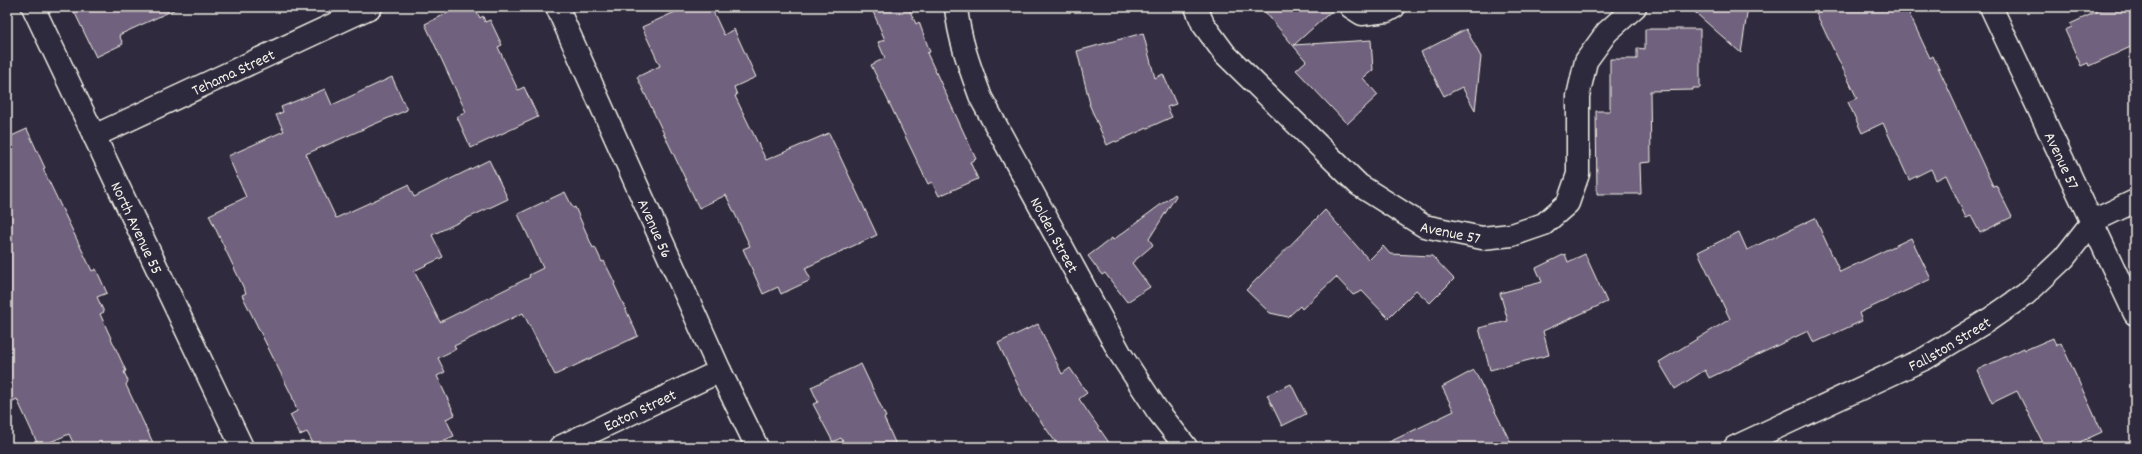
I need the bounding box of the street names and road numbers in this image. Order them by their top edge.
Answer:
street label: Tehama Street [188,44,279,103]
street label: Avenue 57 [2037,129,2084,194]
street label: North Avenue 55 [104,178,167,279]
street label: Nolden Street [1023,194,1083,278]
street label: Avenue 56 [630,196,677,262]
street label: Avenue 57 [1418,217,1482,251]
street label: Fallston Street [1905,312,1996,379]
street label: Eaton Street [600,384,681,439]

